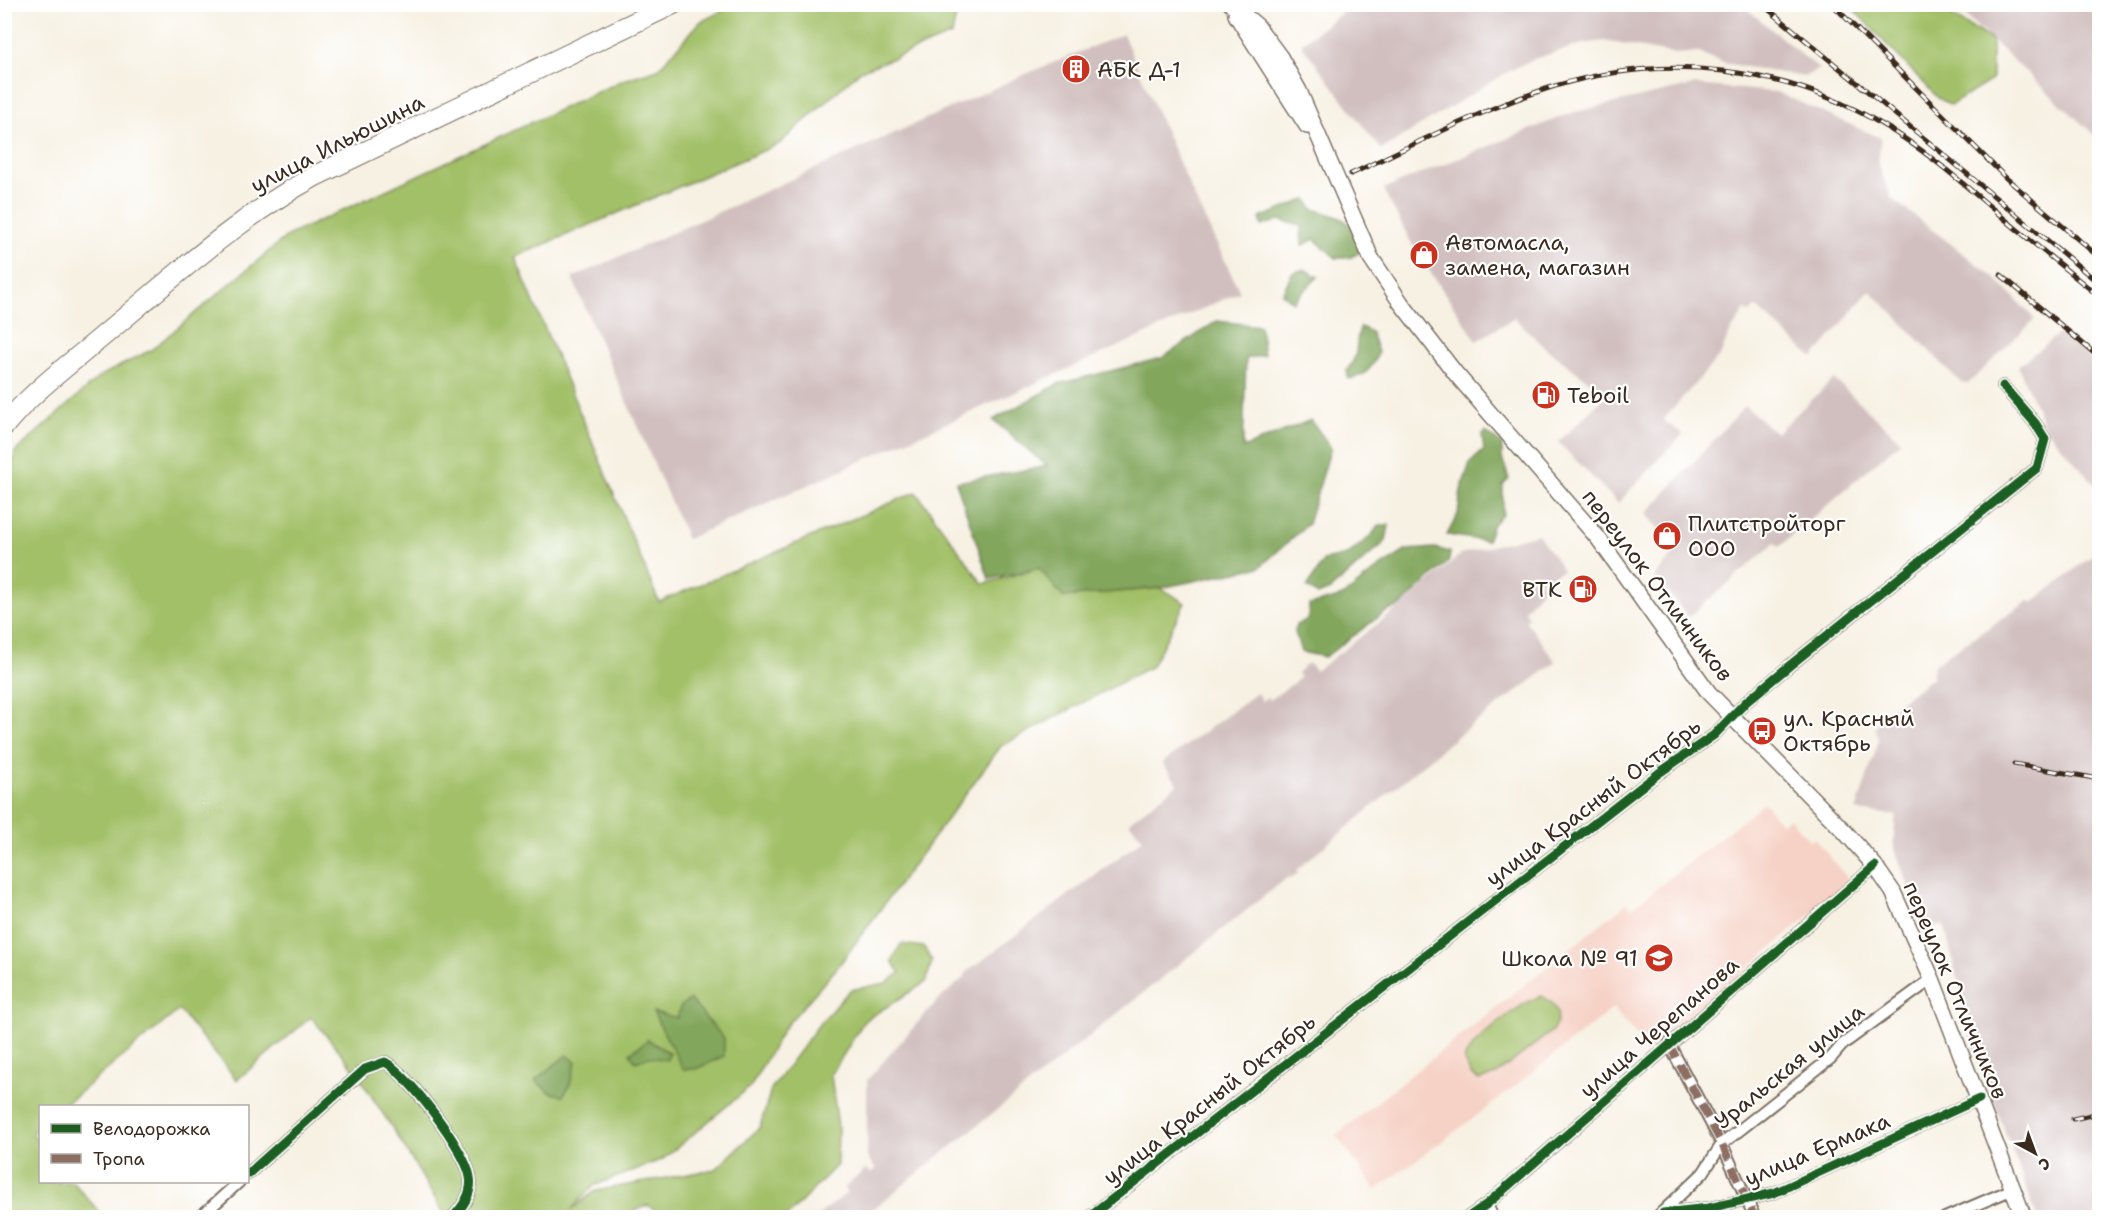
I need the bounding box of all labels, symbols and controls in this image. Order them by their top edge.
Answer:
building icon: АБК Д-1 [1060,53,1092,85]
place label: АБК Д-1 [1097,55,1181,84]
street label: улица Ильюшина [245,87,429,200]
place label: Автомасла, замена, магазин [1445,228,1630,282]
shop icon: Автомасла, замена, магазин [1408,239,1440,271]
fuel station icon: Teboil [1530,379,1562,411]
place label: Teboil [1567,381,1629,410]
street label: переулок Отличников [1576,483,1739,687]
place label: Плитстройторг ООО [1688,509,1846,563]
shop icon: Плитстройторг ООО [1651,520,1683,552]
fuel station icon: ВТК [1567,573,1599,605]
place label: ВТК [1522,575,1562,604]
place label: ул. Красный Октябрь [1783,704,1915,758]
street label: улица Красный Октябрь [1480,712,1707,893]
bus stop icon: ул. Красный Октябрь [1746,715,1778,747]
street label: переулок Отличников [1897,877,2015,1103]
school or university icon: Школа № 91 [1643,942,1675,974]
place label: Школа № 91 [1501,944,1638,973]
street label: улица Черепанова [1574,950,1745,1105]
street label: Уральская улица [1708,997,1870,1136]
street label: улица Красный Октябрь [1097,1007,1322,1192]
legend [39,1105,249,1183]
street label: улица Ермака [1740,1106,1895,1193]
text: Велодорожка [93,1117,211,1141]
north arrow [2005,1123,2065,1183]
text: Тропа [93,1147,145,1171]
text: С [2034,1153,2055,1175]

